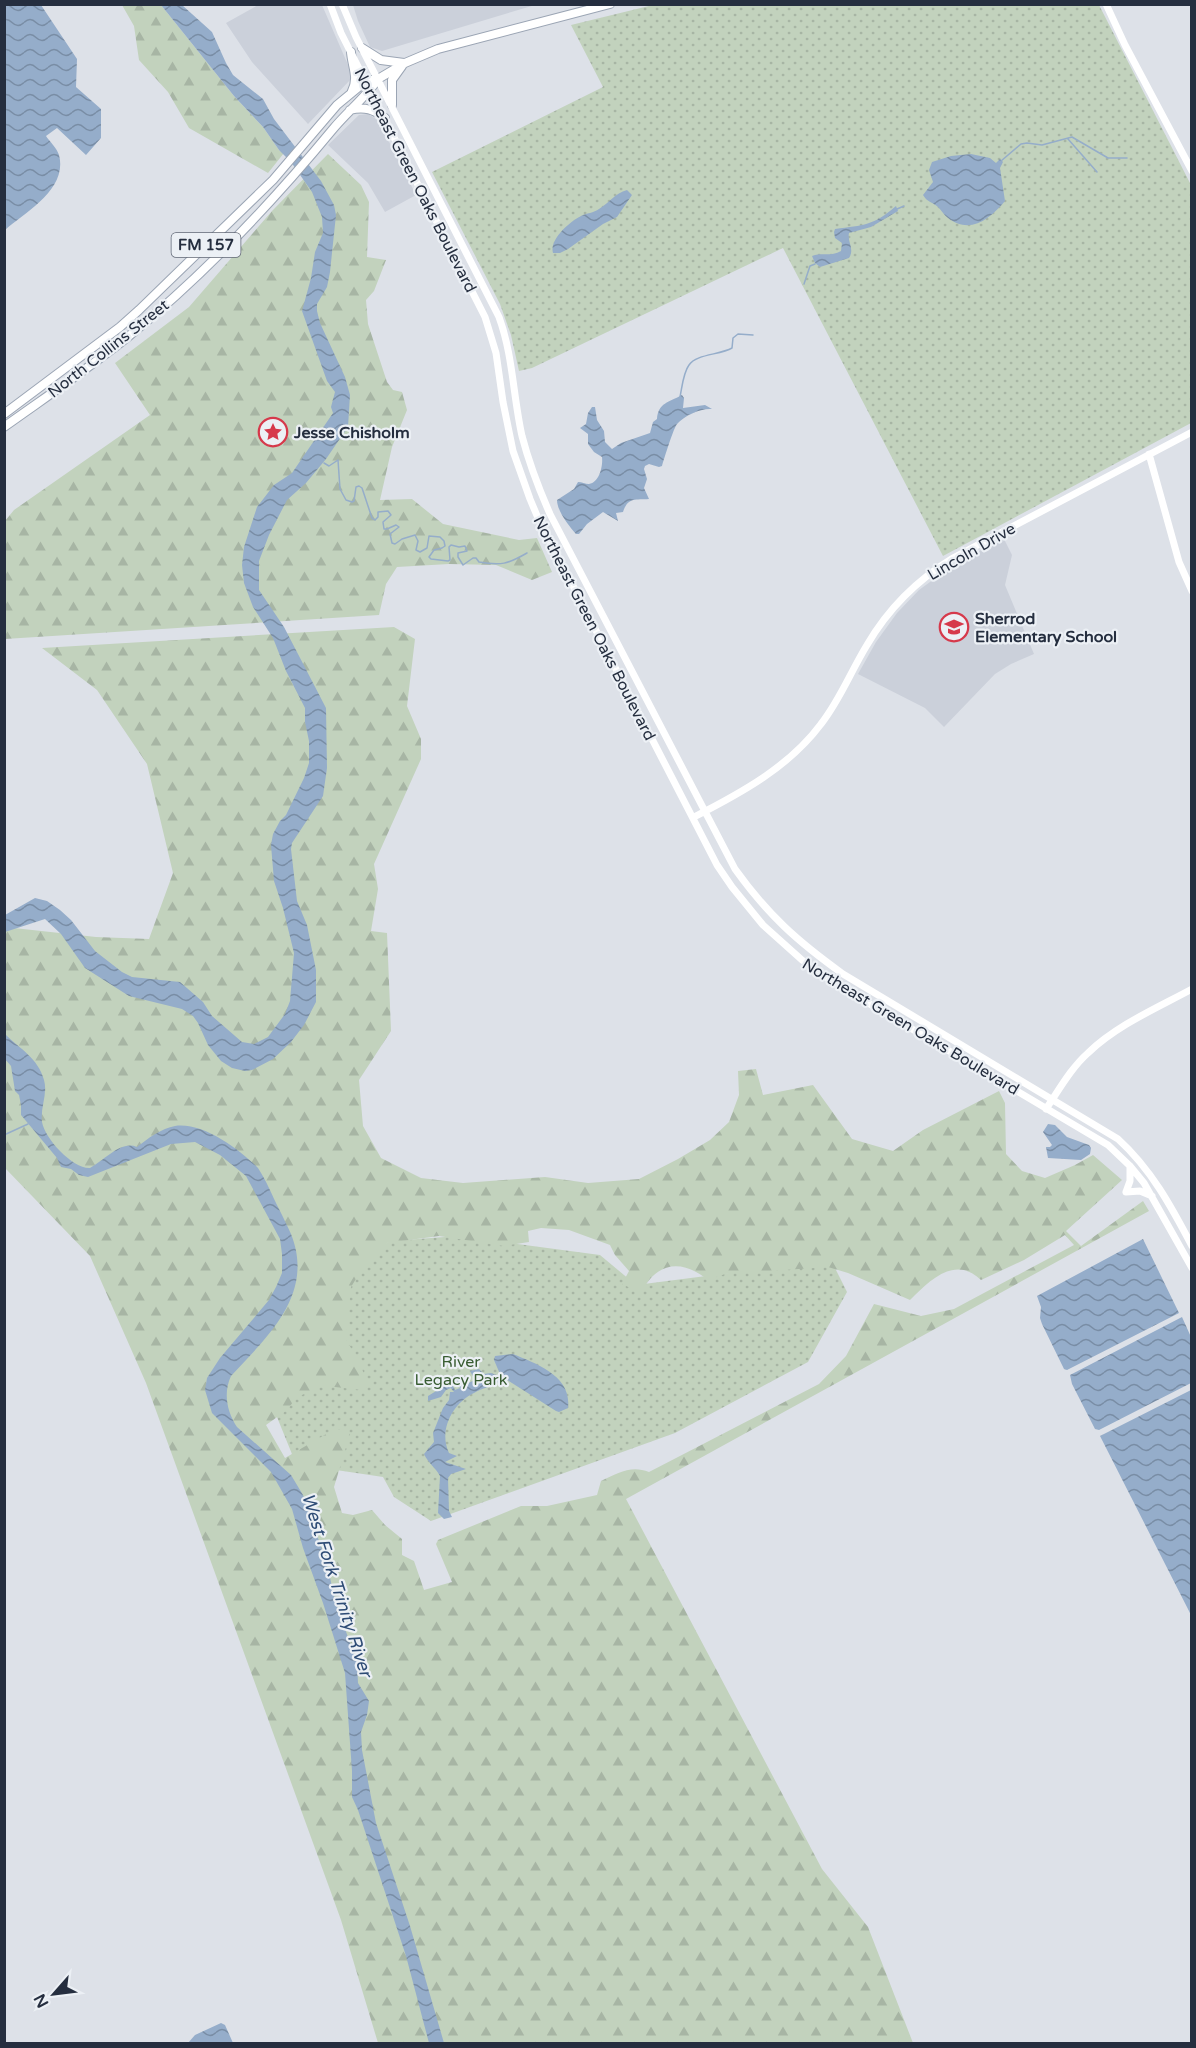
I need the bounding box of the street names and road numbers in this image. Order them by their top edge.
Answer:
street label: Northeast Green Oaks Boulevard [350,65,481,296]
road number: FM 157 [172,233,240,257]
street label: North Collins Street [44,295,173,402]
street label: Northeast Green Oaks Boulevard [529,513,660,744]
street label: Lincoln Drive [924,519,1019,585]
street label: Northeast Green Oaks Boulevard [798,954,1023,1100]

